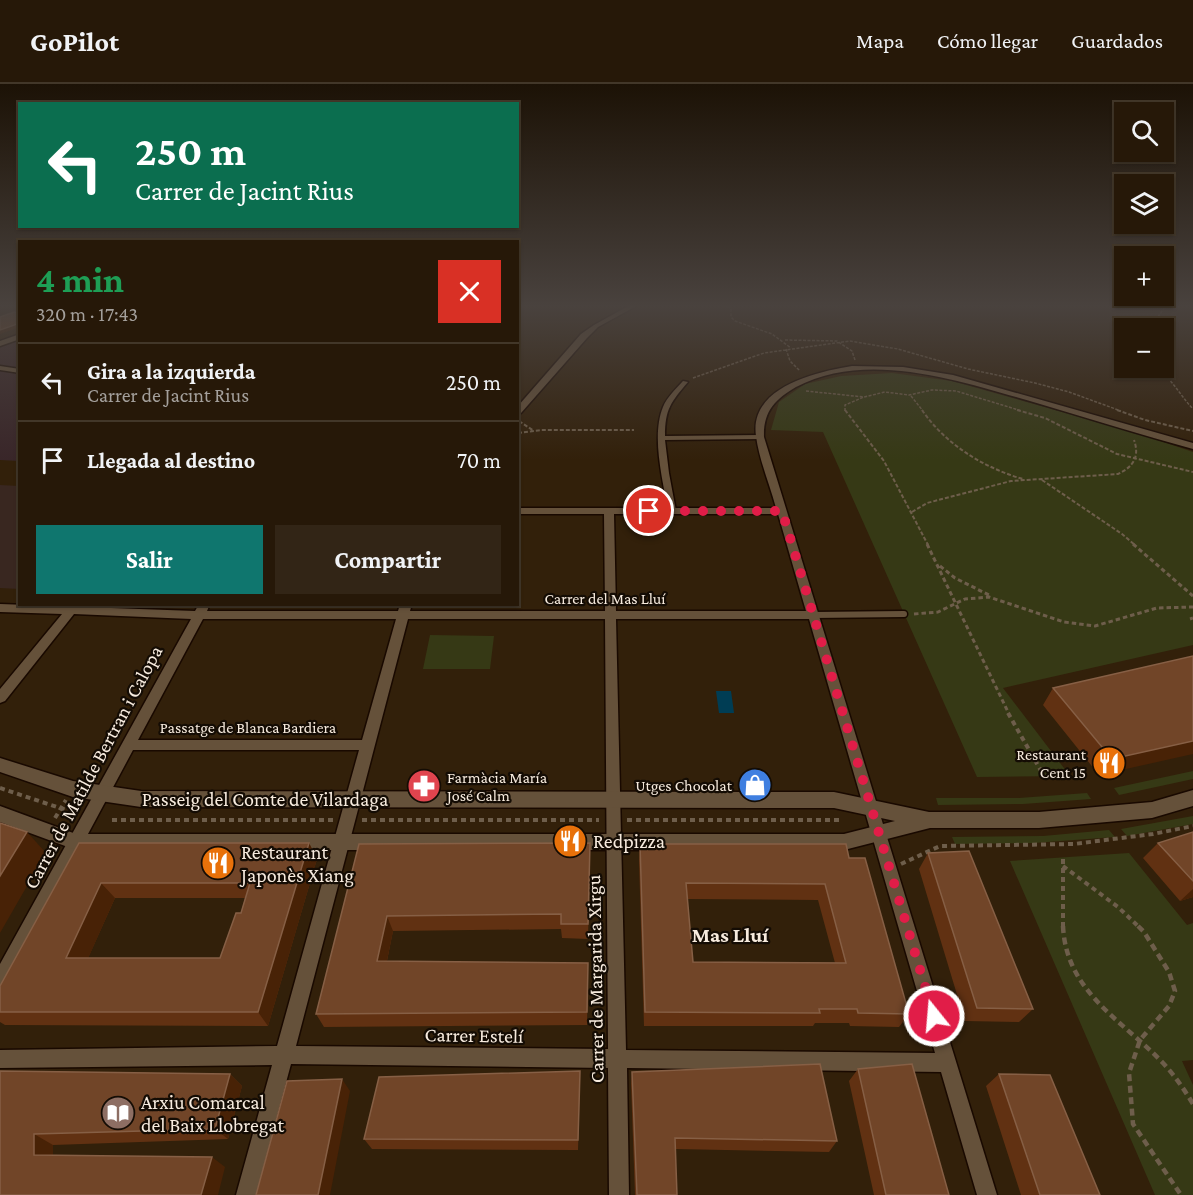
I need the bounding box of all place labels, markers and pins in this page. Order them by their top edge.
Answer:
pin [623,485,674,536]
restaurant icon: Restaurant Cent 15 [1091,745,1127,781]
place label: Restaurant Cent 15 [1016,746,1087,781]
shop icon: Utges Chocolat [737,767,773,803]
pharmacy icon: Farmàcia María José Calm [406,768,442,804]
place label: Farmàcia María José Calm [445,769,548,805]
place label: Utges Chocolat [635,777,733,795]
restaurant icon: Redpizza [552,823,588,859]
place label: Redpizza [593,830,665,853]
place label: Restaurant Japonès Xiang [239,841,354,887]
restaurant icon: Restaurant Japonès Xiang [200,845,236,881]
place label: Arxiu Comarcal del Baix Llobregat [141,1091,285,1137]
library icon: Arxiu Comarcal del Baix Llobregat [100,1095,136,1131]

